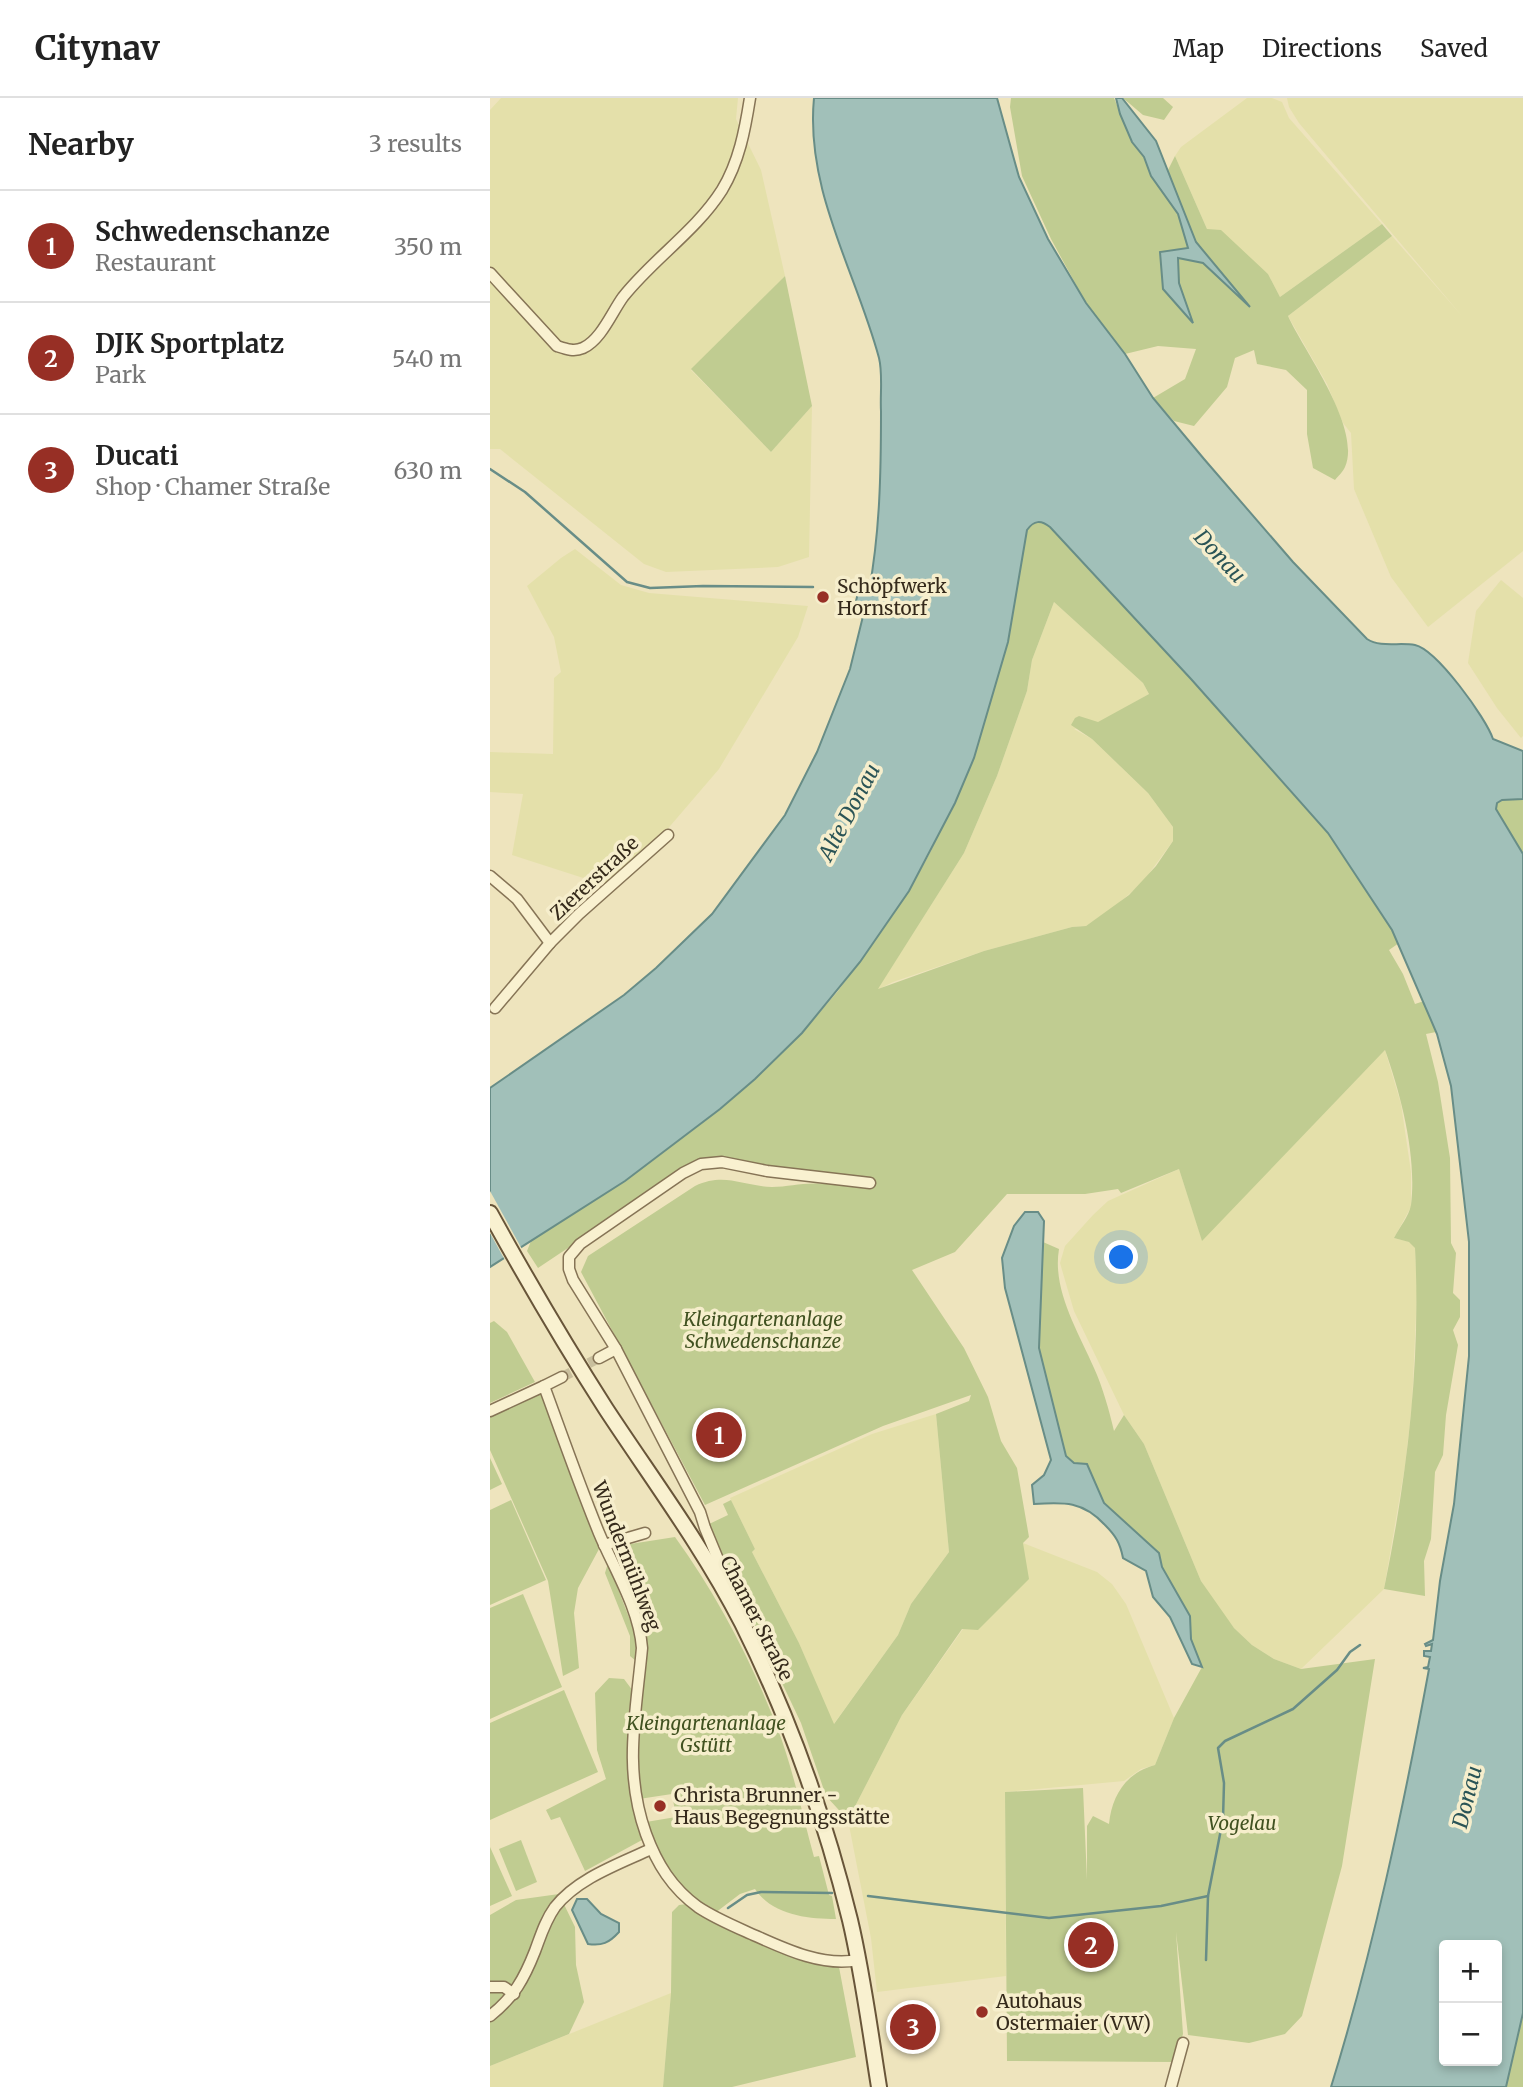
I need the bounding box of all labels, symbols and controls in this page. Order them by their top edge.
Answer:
text: Citynav [35,28,160,69]
text: Map [1173,33,1224,64]
text: Directions [1262,33,1382,64]
text: Saved [1420,33,1488,64]
text: Nearby [28,125,134,163]
text: 3 results [369,129,462,158]
text: Schwedenschanze [95,215,330,248]
text: 1 [46,232,56,261]
text: 350 m [394,232,462,261]
text: Restaurant [95,248,216,277]
text: DJK Sportplatz [95,327,284,360]
text: 2 [44,344,58,373]
text: 540 m [392,344,462,373]
text: Park [95,360,146,389]
text: Ducati [95,439,179,472]
text: 3 [44,456,58,485]
text: 630 m [394,456,462,485]
text: Shop · Chamer Straße [95,472,330,501]
water label: Donau [1188,523,1252,588]
place label: Schöpfwerk Hornstorf [837,574,947,620]
marker: Schöpfwerk Hornstorf [815,589,831,605]
water label: Alte Donau [811,759,886,867]
street label: Ziererstraße [545,831,643,925]
your location [1104,1240,1138,1274]
park label: Kleingartenanlage Schwedenschanze [682,1307,843,1353]
pin: 1 [696,1409,742,1461]
street label: Wundermühlweg [587,1477,667,1635]
street label: Chamer Straße [715,1552,799,1684]
park label: Kleingartenanlage Gstütt [625,1711,786,1757]
water label: Donau [1446,1763,1488,1832]
place label: Christa Brunner - Haus Begegnungsstätte [674,1783,890,1829]
marker: Christa Brunner - Haus Begegnungsstätte [652,1798,668,1814]
park label: Vogelau [1208,1811,1276,1835]
pin: 2 [1068,1919,1114,1971]
map controls [1439,1940,1502,2066]
button: + [1439,1940,1502,2003]
place label: Autohaus Ostermaier (VW) [995,1989,1151,2035]
pin: 3 [890,2001,936,2053]
button: − [1439,2003,1502,2066]
marker: Autohaus Ostermaier (VW) [974,2004,990,2020]

